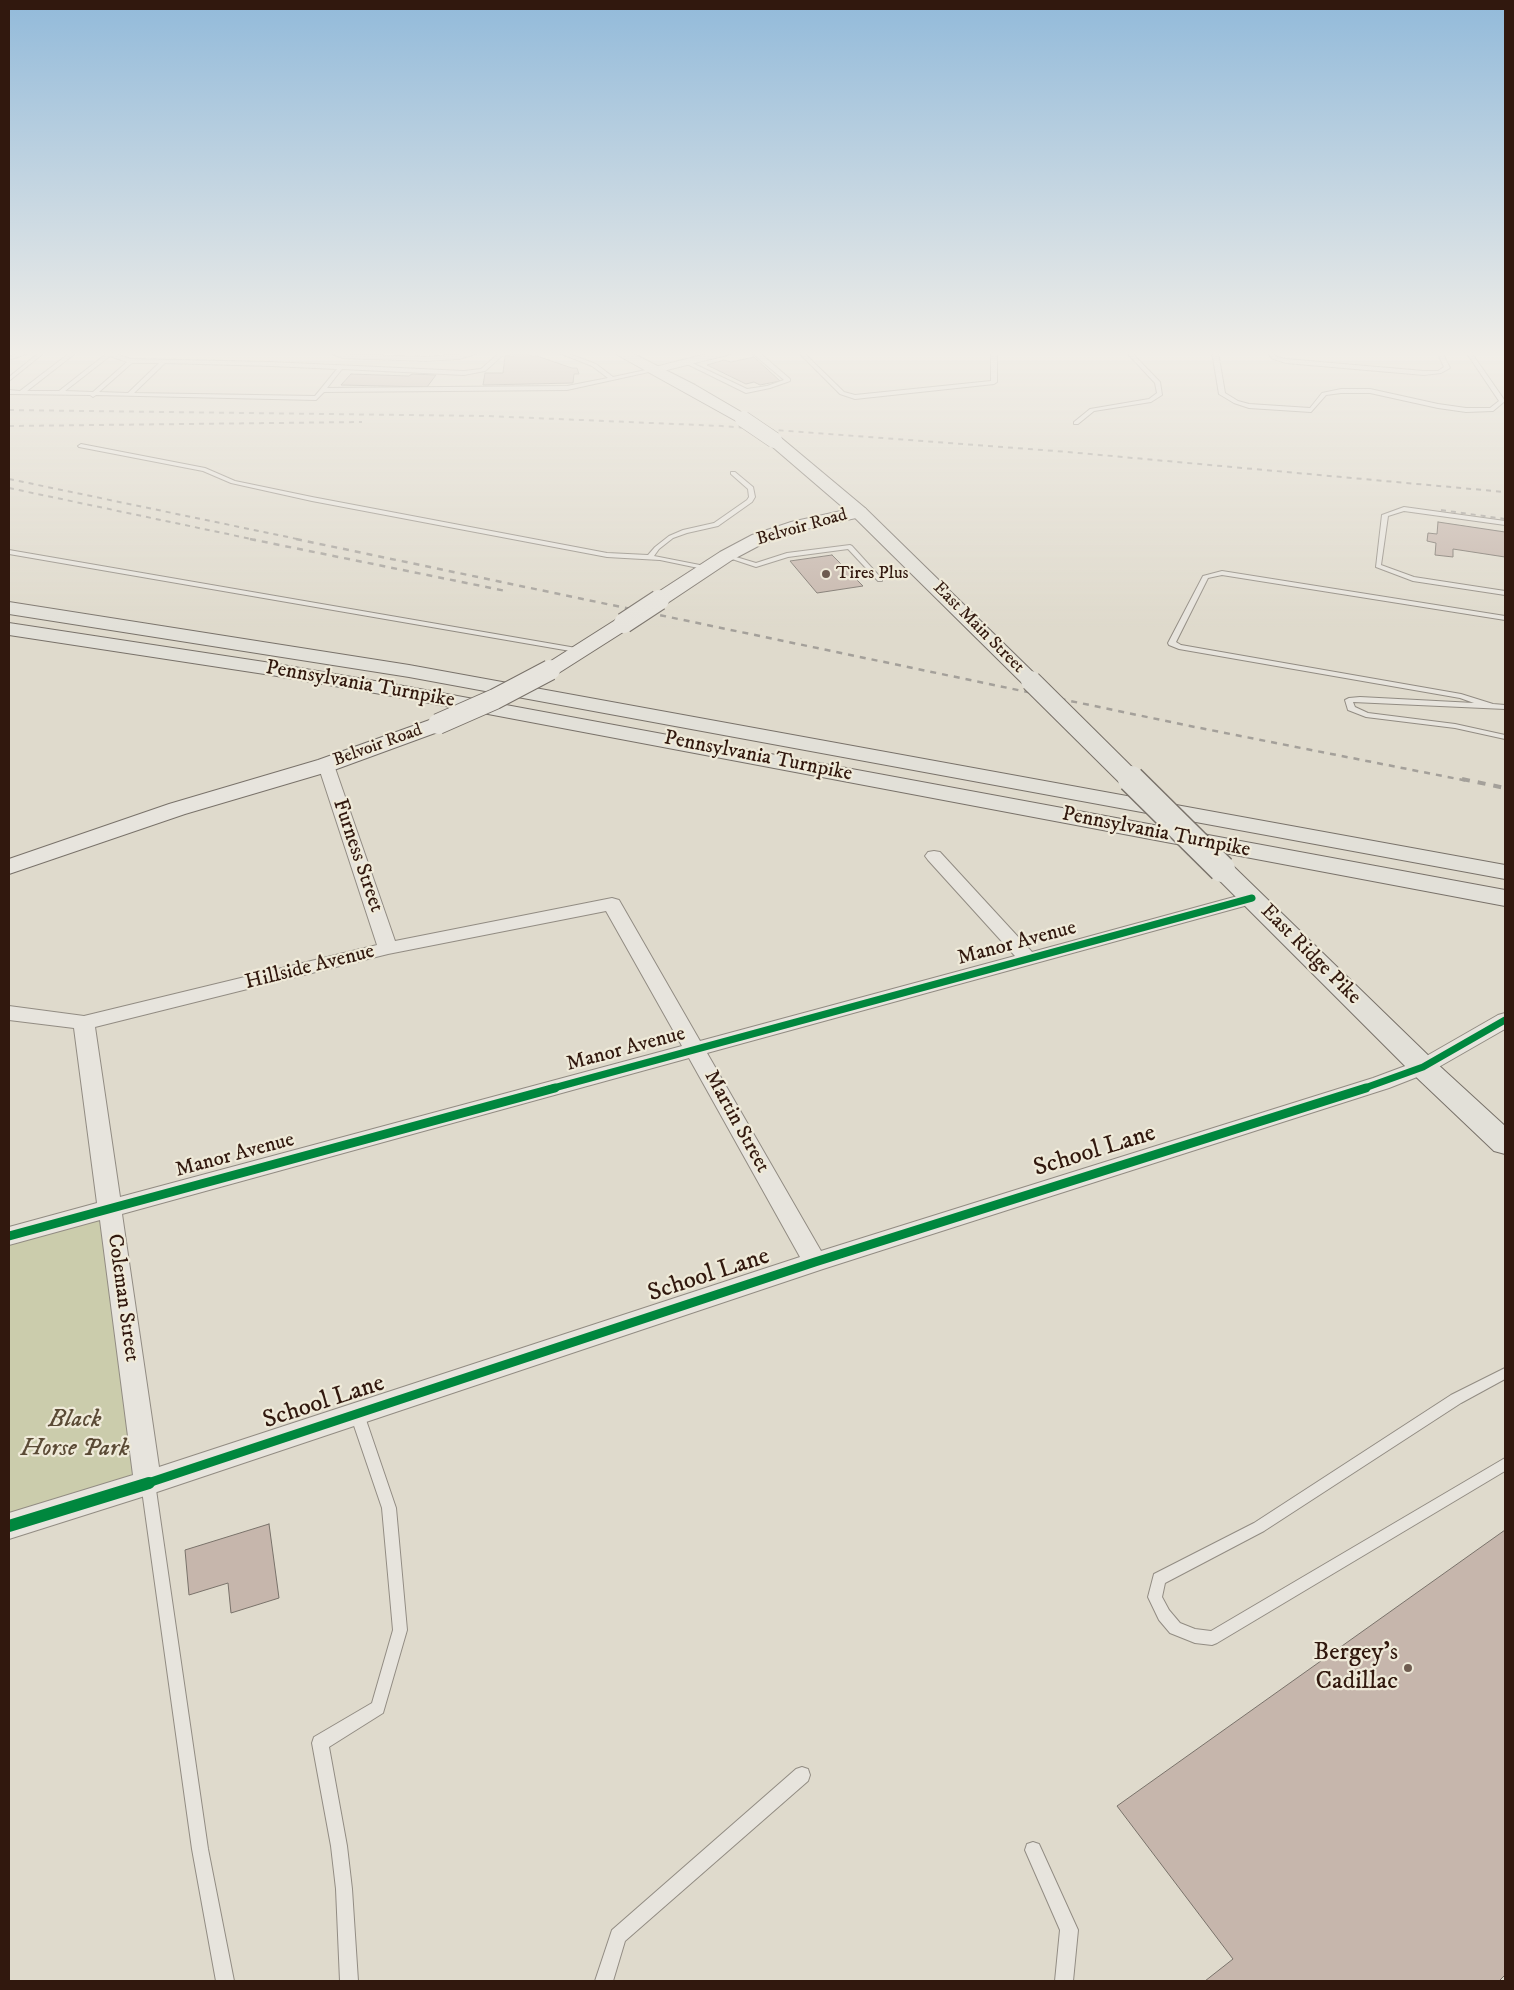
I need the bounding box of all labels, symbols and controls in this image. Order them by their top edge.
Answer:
street label: Belvoir Road [754,505,850,551]
place label: Tires Plus [836,563,909,585]
marker: Tires Plus [820,568,832,580]
street label: East Main Street [928,578,1028,678]
street label: Pennsylvania Turnpike [264,656,456,714]
street label: Belvoir Road [331,720,425,772]
street label: Pennsylvania Turnpike [662,726,854,788]
street label: Furness Street [326,796,388,916]
street label: Pennsylvania Turnpike [1060,802,1252,864]
street label: East Ridge Pike [1254,899,1366,1011]
street label: Manor Avenue [955,916,1079,972]
street label: Hillside Avenue [243,940,377,996]
street label: Manor Avenue [564,1022,688,1078]
street label: Martin Street [698,1066,774,1178]
street label: School Lane [1030,1119,1160,1185]
street label: Manor Avenue [173,1128,297,1184]
street label: Coleman Street [101,1232,143,1364]
street label: School Lane [644,1242,774,1310]
street label: School Lane [259,1369,389,1437]
park label: Black Horse Park [21,1406,129,1465]
place label: Bergey's Cadillac [1313,1639,1398,1698]
marker: Bergey's Cadillac [1402,1662,1414,1674]

